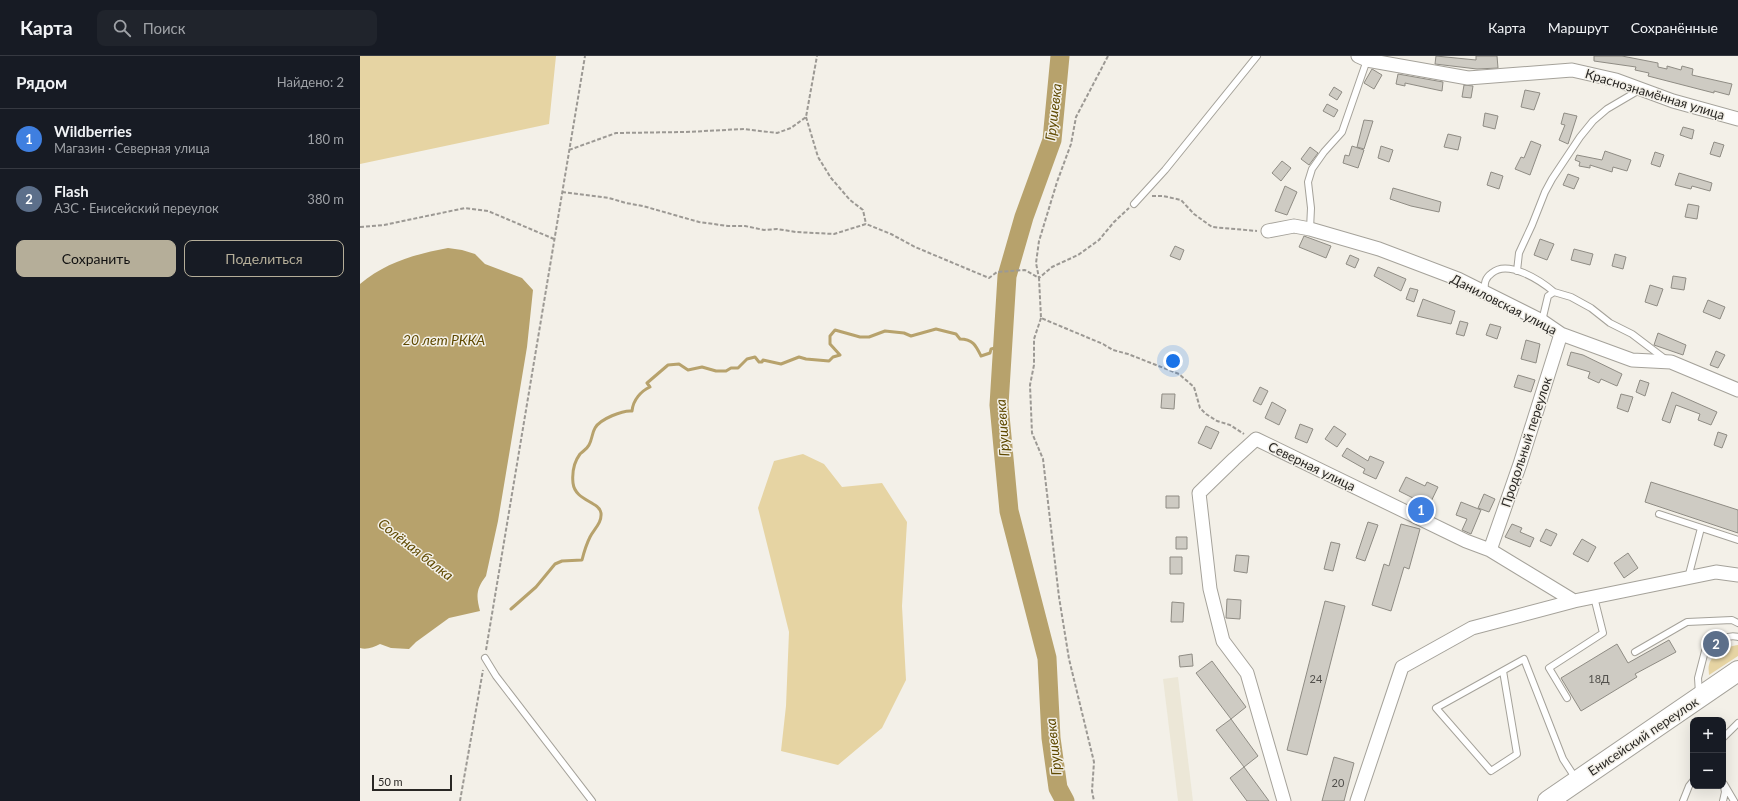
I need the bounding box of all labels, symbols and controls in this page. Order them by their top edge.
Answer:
search box [97,10,377,46]
text: Карта [20,16,73,39]
icon: search [111,17,133,39]
text: Поиск [143,19,186,37]
text: Карта [1488,19,1526,36]
text: Маршрут [1548,19,1609,36]
text: Сохранённые [1631,19,1718,36]
street label: Краснознамённая улица [1583,65,1727,123]
text: Рядом [16,72,67,93]
text: Найдено: 2 [277,74,344,90]
water label: Грушевка [1041,82,1065,142]
text: Wildberries [54,122,132,140]
text: 1 [25,131,33,147]
text: 180 m [307,131,344,147]
text: Магазин · Северная улица [54,140,210,156]
text: Flash [54,182,89,200]
text: 2 [25,191,33,207]
text: 380 m [307,191,344,207]
text: АЗС · Енисейский переулок [54,200,219,216]
button: Сохранить [16,240,176,277]
button: Поделиться [184,240,344,277]
street label: Даниловская улица [1448,270,1560,338]
water label: 20 лет РККА [403,331,485,348]
your location [1163,351,1183,371]
street label: Продольный переулок [1497,374,1555,509]
water label: Грушевка [992,399,1012,457]
street label: Северная улица [1266,438,1358,494]
pin: 1 [1408,495,1434,525]
water label: Солёная балка [375,514,457,584]
pin: 2 [1703,629,1729,659]
house number: 24 [1310,672,1323,685]
house number: 18Д [1588,672,1610,685]
street label: Енисейский переулок [1585,693,1701,779]
water label: Грушевка [1042,717,1064,777]
map controls [1690,717,1726,789]
button: + [1690,717,1726,753]
button: − [1690,753,1726,789]
scale bar [372,773,452,792]
text: 50 m [378,775,403,788]
house number: 20 [1332,776,1345,789]

